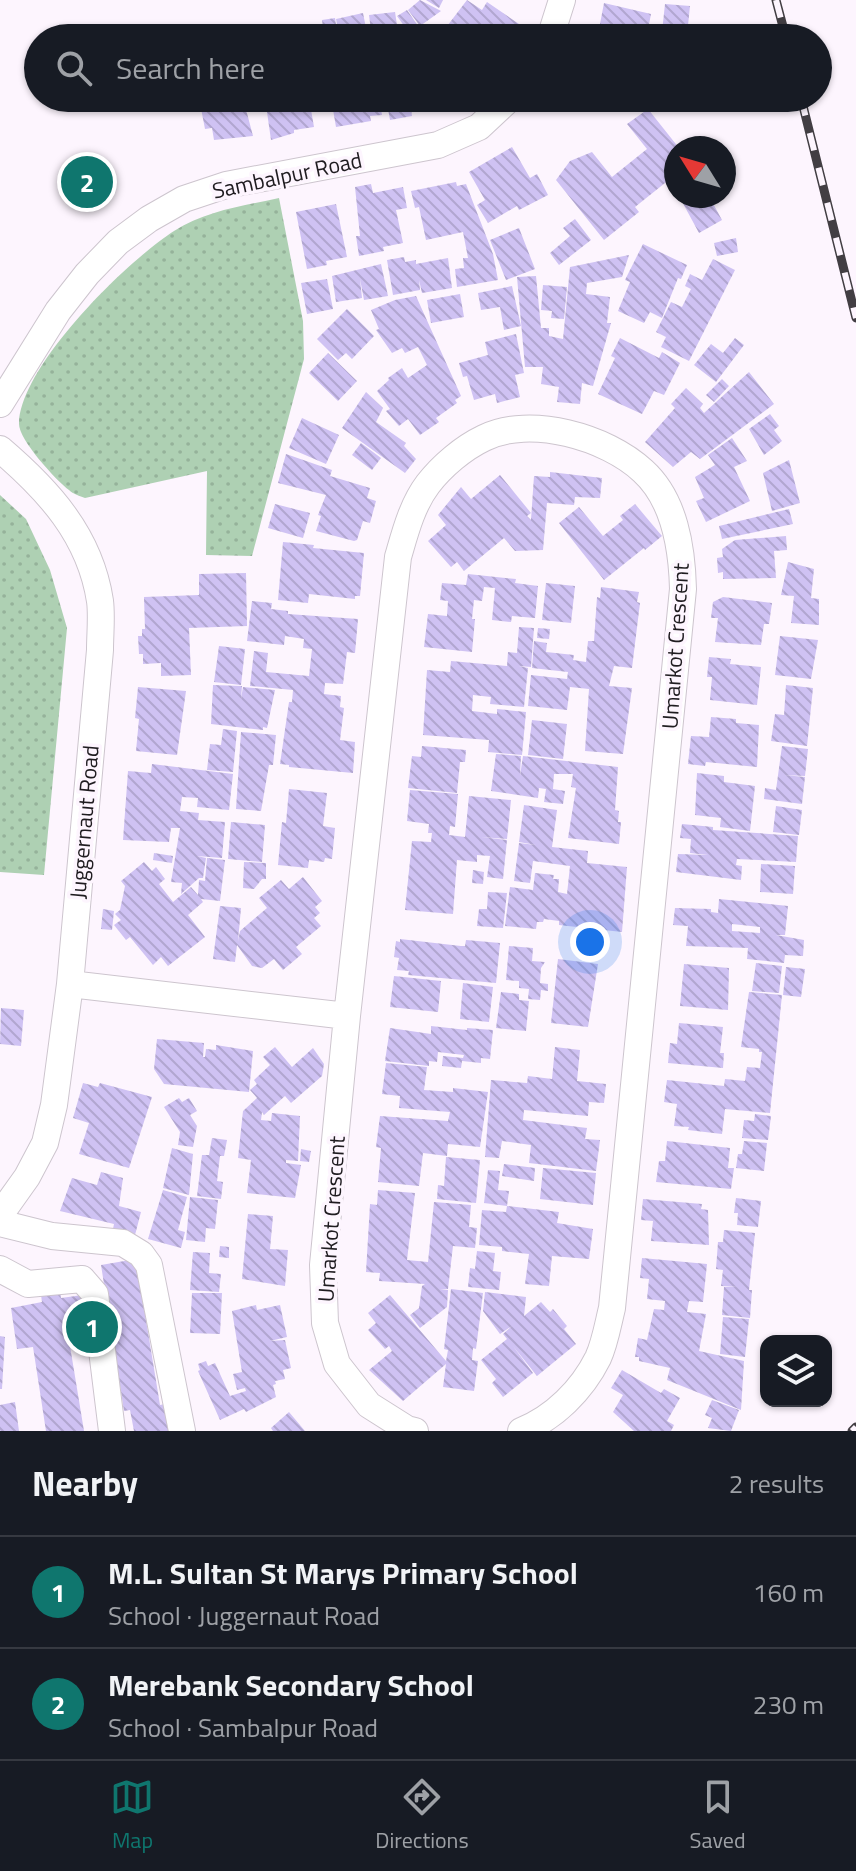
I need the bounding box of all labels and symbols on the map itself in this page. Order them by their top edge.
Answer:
north arrow [664,136,736,208]
street label: Sambalpur Road [209,143,365,207]
pin: 2 [61,152,113,212]
street label: Umarkot Crescent [652,562,698,730]
street label: Juggernaut Road [60,744,108,900]
your location [570,922,610,962]
street label: Umarkot Crescent [308,1135,354,1303]
pin: 1 [66,1297,118,1357]

